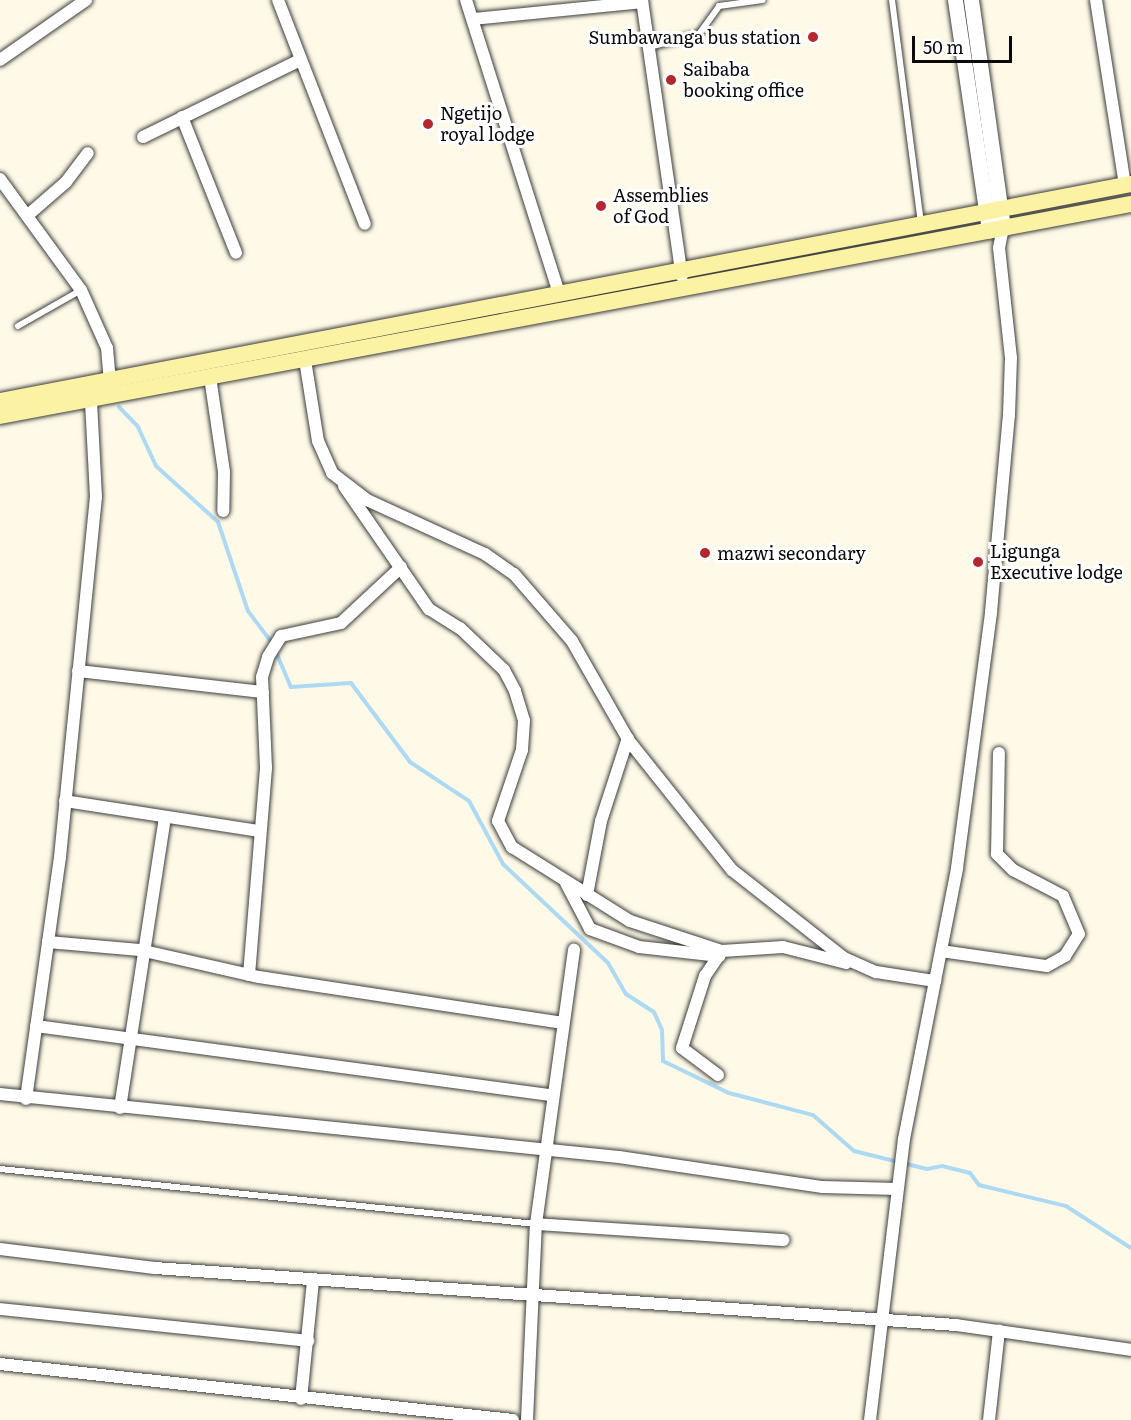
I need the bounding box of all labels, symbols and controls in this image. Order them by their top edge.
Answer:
scale bar [915,24,1016,62]
place label: Sumbawanga bus station [588,26,801,48]
marker: Sumbawanga bus station [806,30,820,44]
text: 50 m [923,33,964,60]
place label: Saibaba booking office [683,59,804,101]
marker: Saibaba booking office [664,73,678,87]
place label: Ngetijo royal lodge [440,103,534,146]
marker: Ngetijo royal lodge [421,117,435,131]
place label: Assemblies of God [613,185,708,228]
marker: Assemblies of God [594,199,608,213]
place label: Ligunga Executive lodge [990,541,1123,584]
place label: mazwi secondary [717,542,866,564]
marker: mazwi secondary [698,546,712,560]
marker: Ligunga Executive lodge [971,555,985,569]

